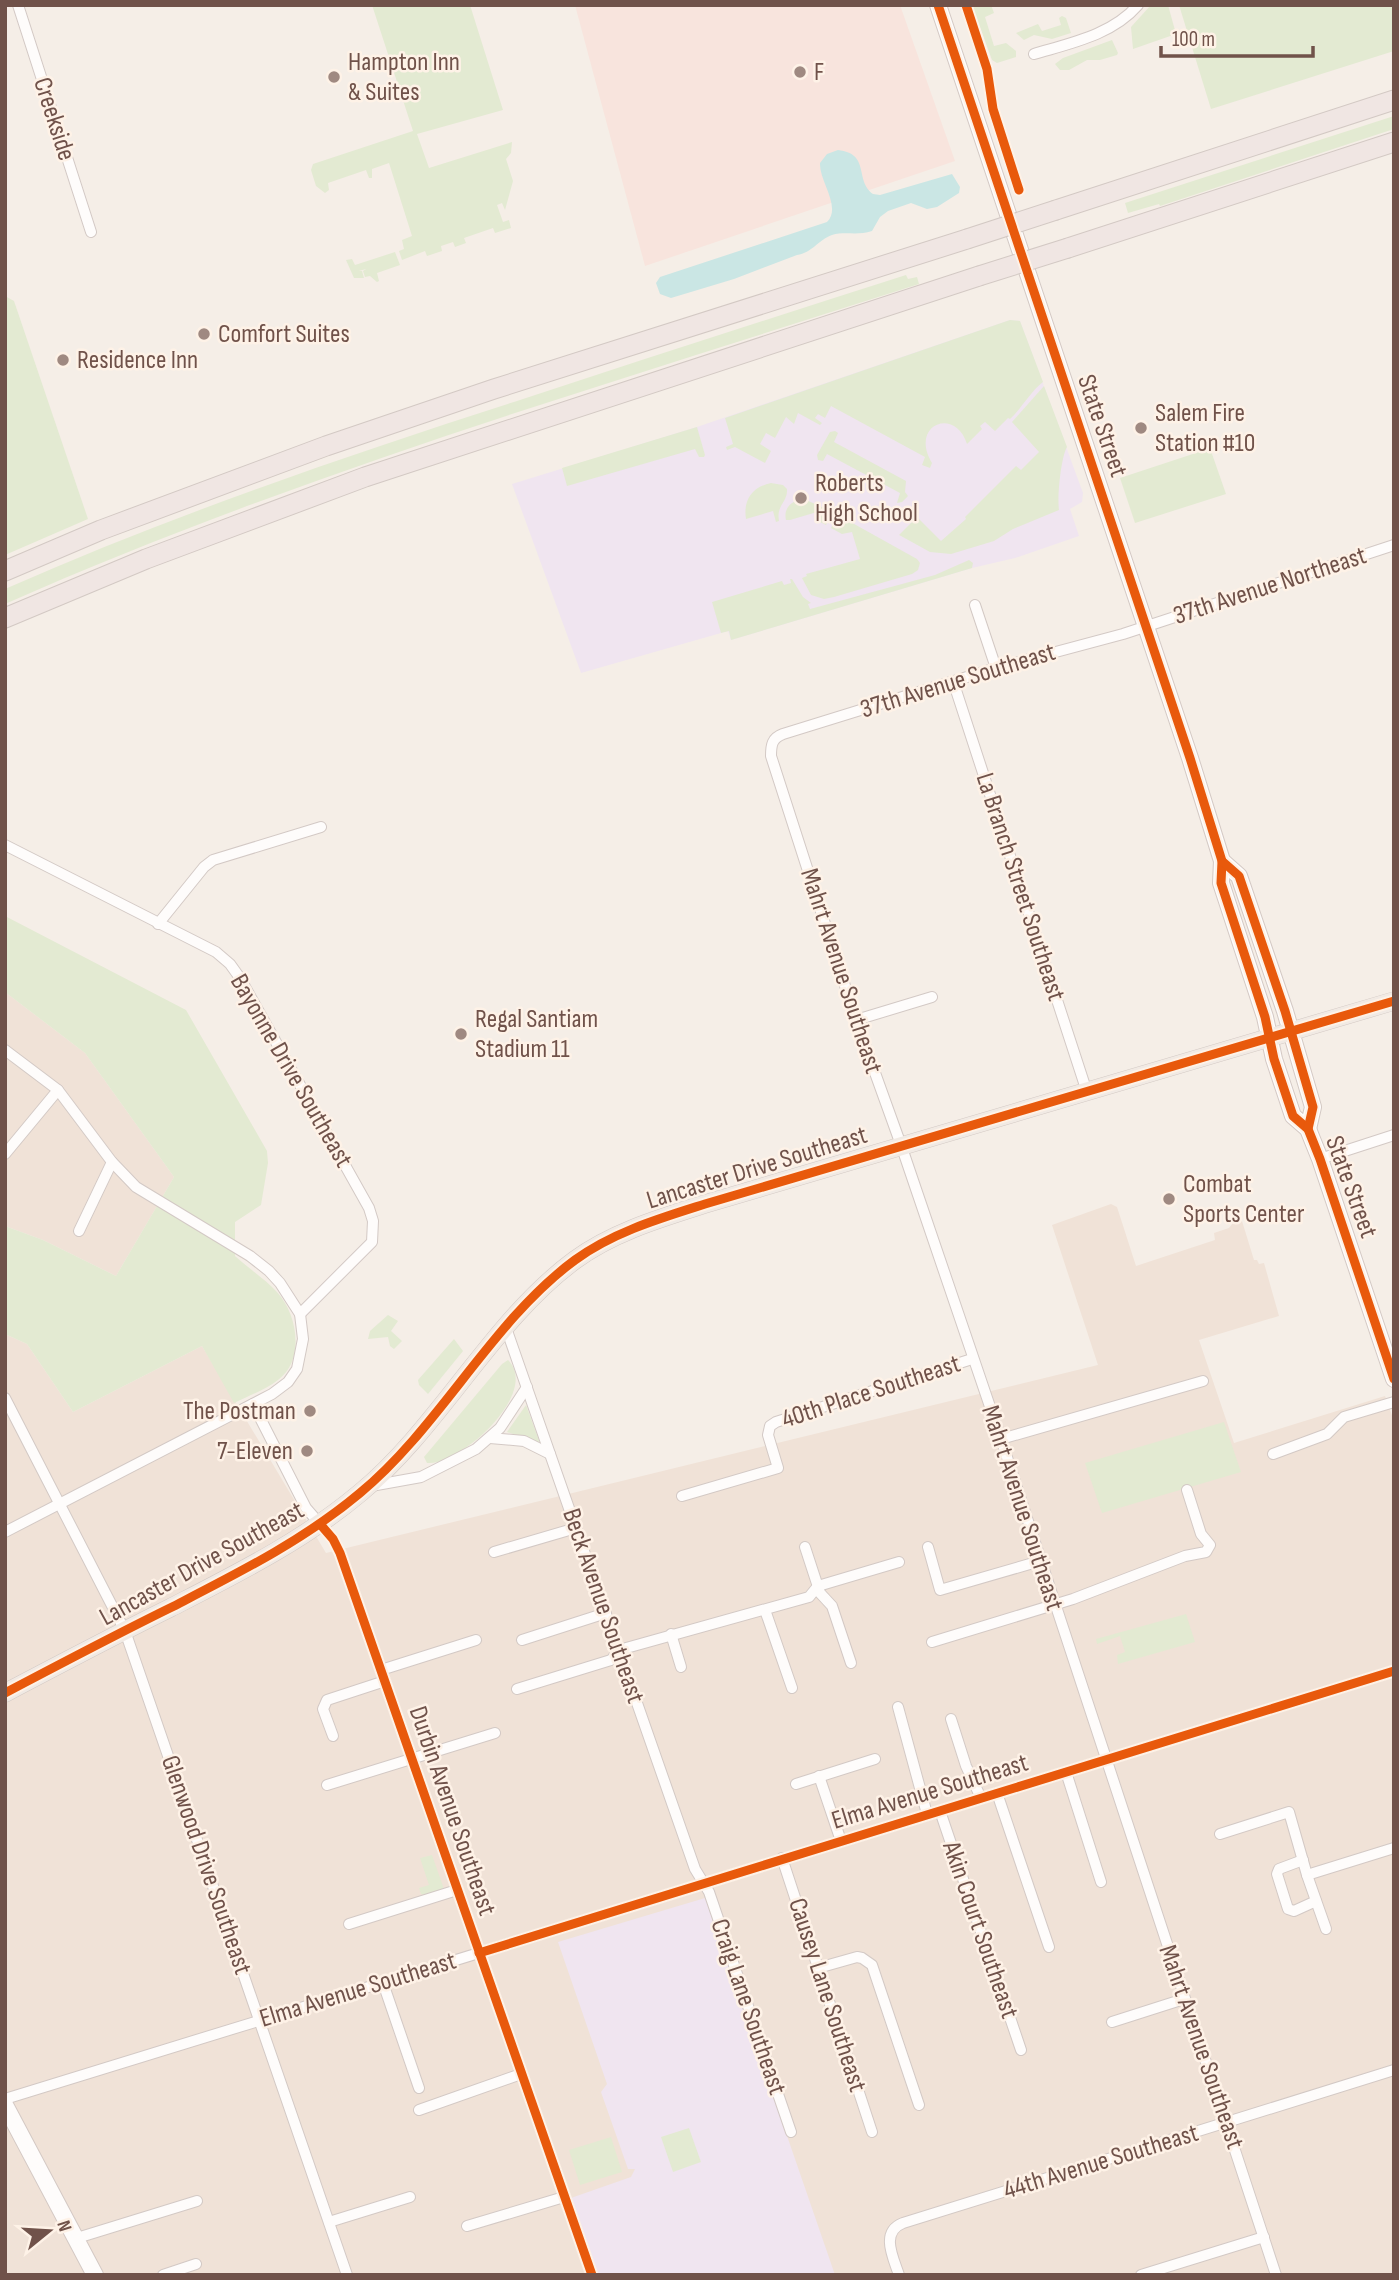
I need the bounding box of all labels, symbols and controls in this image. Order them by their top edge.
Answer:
scale bar [1161,14,1313,58]
text: 100 m [1172,27,1215,52]
place label: Hampton Inn & Suites [348,47,460,108]
place label: F [814,57,824,88]
marker: F [792,64,808,80]
marker: Hampton Inn & Suites [326,69,342,85]
street label: Creekside [26,74,82,164]
place label: Comfort Suites [218,319,350,350]
marker: Comfort Suites [196,326,212,342]
place label: Residence Inn [77,345,198,376]
marker: Residence Inn [55,352,71,368]
street label: State Street [1070,371,1134,481]
place label: Salem Fire Station #10 [1155,398,1255,459]
marker: Salem Fire Station #10 [1133,420,1149,436]
place label: Roberts High School [815,468,918,529]
marker: Roberts High School [793,490,809,506]
street label: 37th Avenue Northeast [1170,540,1370,632]
street label: 37th Avenue Southeast [857,637,1059,725]
street label: La Branch Street Southeast [969,769,1071,1005]
street label: Mahrt Avenue Southeast [793,865,889,1077]
street label: Bayonne Drive Southeast [223,969,359,1173]
place label: Regal Santiam Stadium 11 [475,1004,598,1065]
marker: Regal Santiam Stadium 11 [453,1026,469,1042]
street label: Lancaster Drive Southeast [643,1120,871,1216]
street label: State Street [1318,1132,1384,1242]
place label: Combat Sports Center [1183,1169,1305,1230]
marker: Combat Sports Center [1161,1191,1177,1207]
street label: 40th Place Southeast [778,1349,964,1435]
place label: The Postman [183,1396,296,1427]
street label: Mahrt Avenue Southeast [974,1402,1070,1614]
marker: The Postman [302,1403,318,1419]
place label: 7-Eleven [217,1436,293,1467]
marker: 7-Eleven [299,1443,315,1459]
street label: Lancaster Drive Southeast [94,1495,310,1633]
street label: Beck Avenue Southeast [555,1505,651,1707]
street label: Durbin Avenue Southeast [402,1702,502,1920]
street label: Elma Avenue Southeast [828,1747,1032,1837]
street label: Glenwood Drive Southeast [154,1751,258,1979]
street label: Akin Court Southeast [935,1837,1025,2023]
street label: Causey Lane Southeast [781,1894,873,2096]
street label: Craig Lane Southeast [703,1915,793,2099]
street label: Mahrt Avenue Southeast [1152,1941,1250,2153]
street label: Elma Avenue Southeast [256,1945,460,2035]
street label: 44th Avenue Southeast [1000,2118,1202,2206]
north arrow [14,2196,84,2266]
text: N [51,2218,76,2235]

